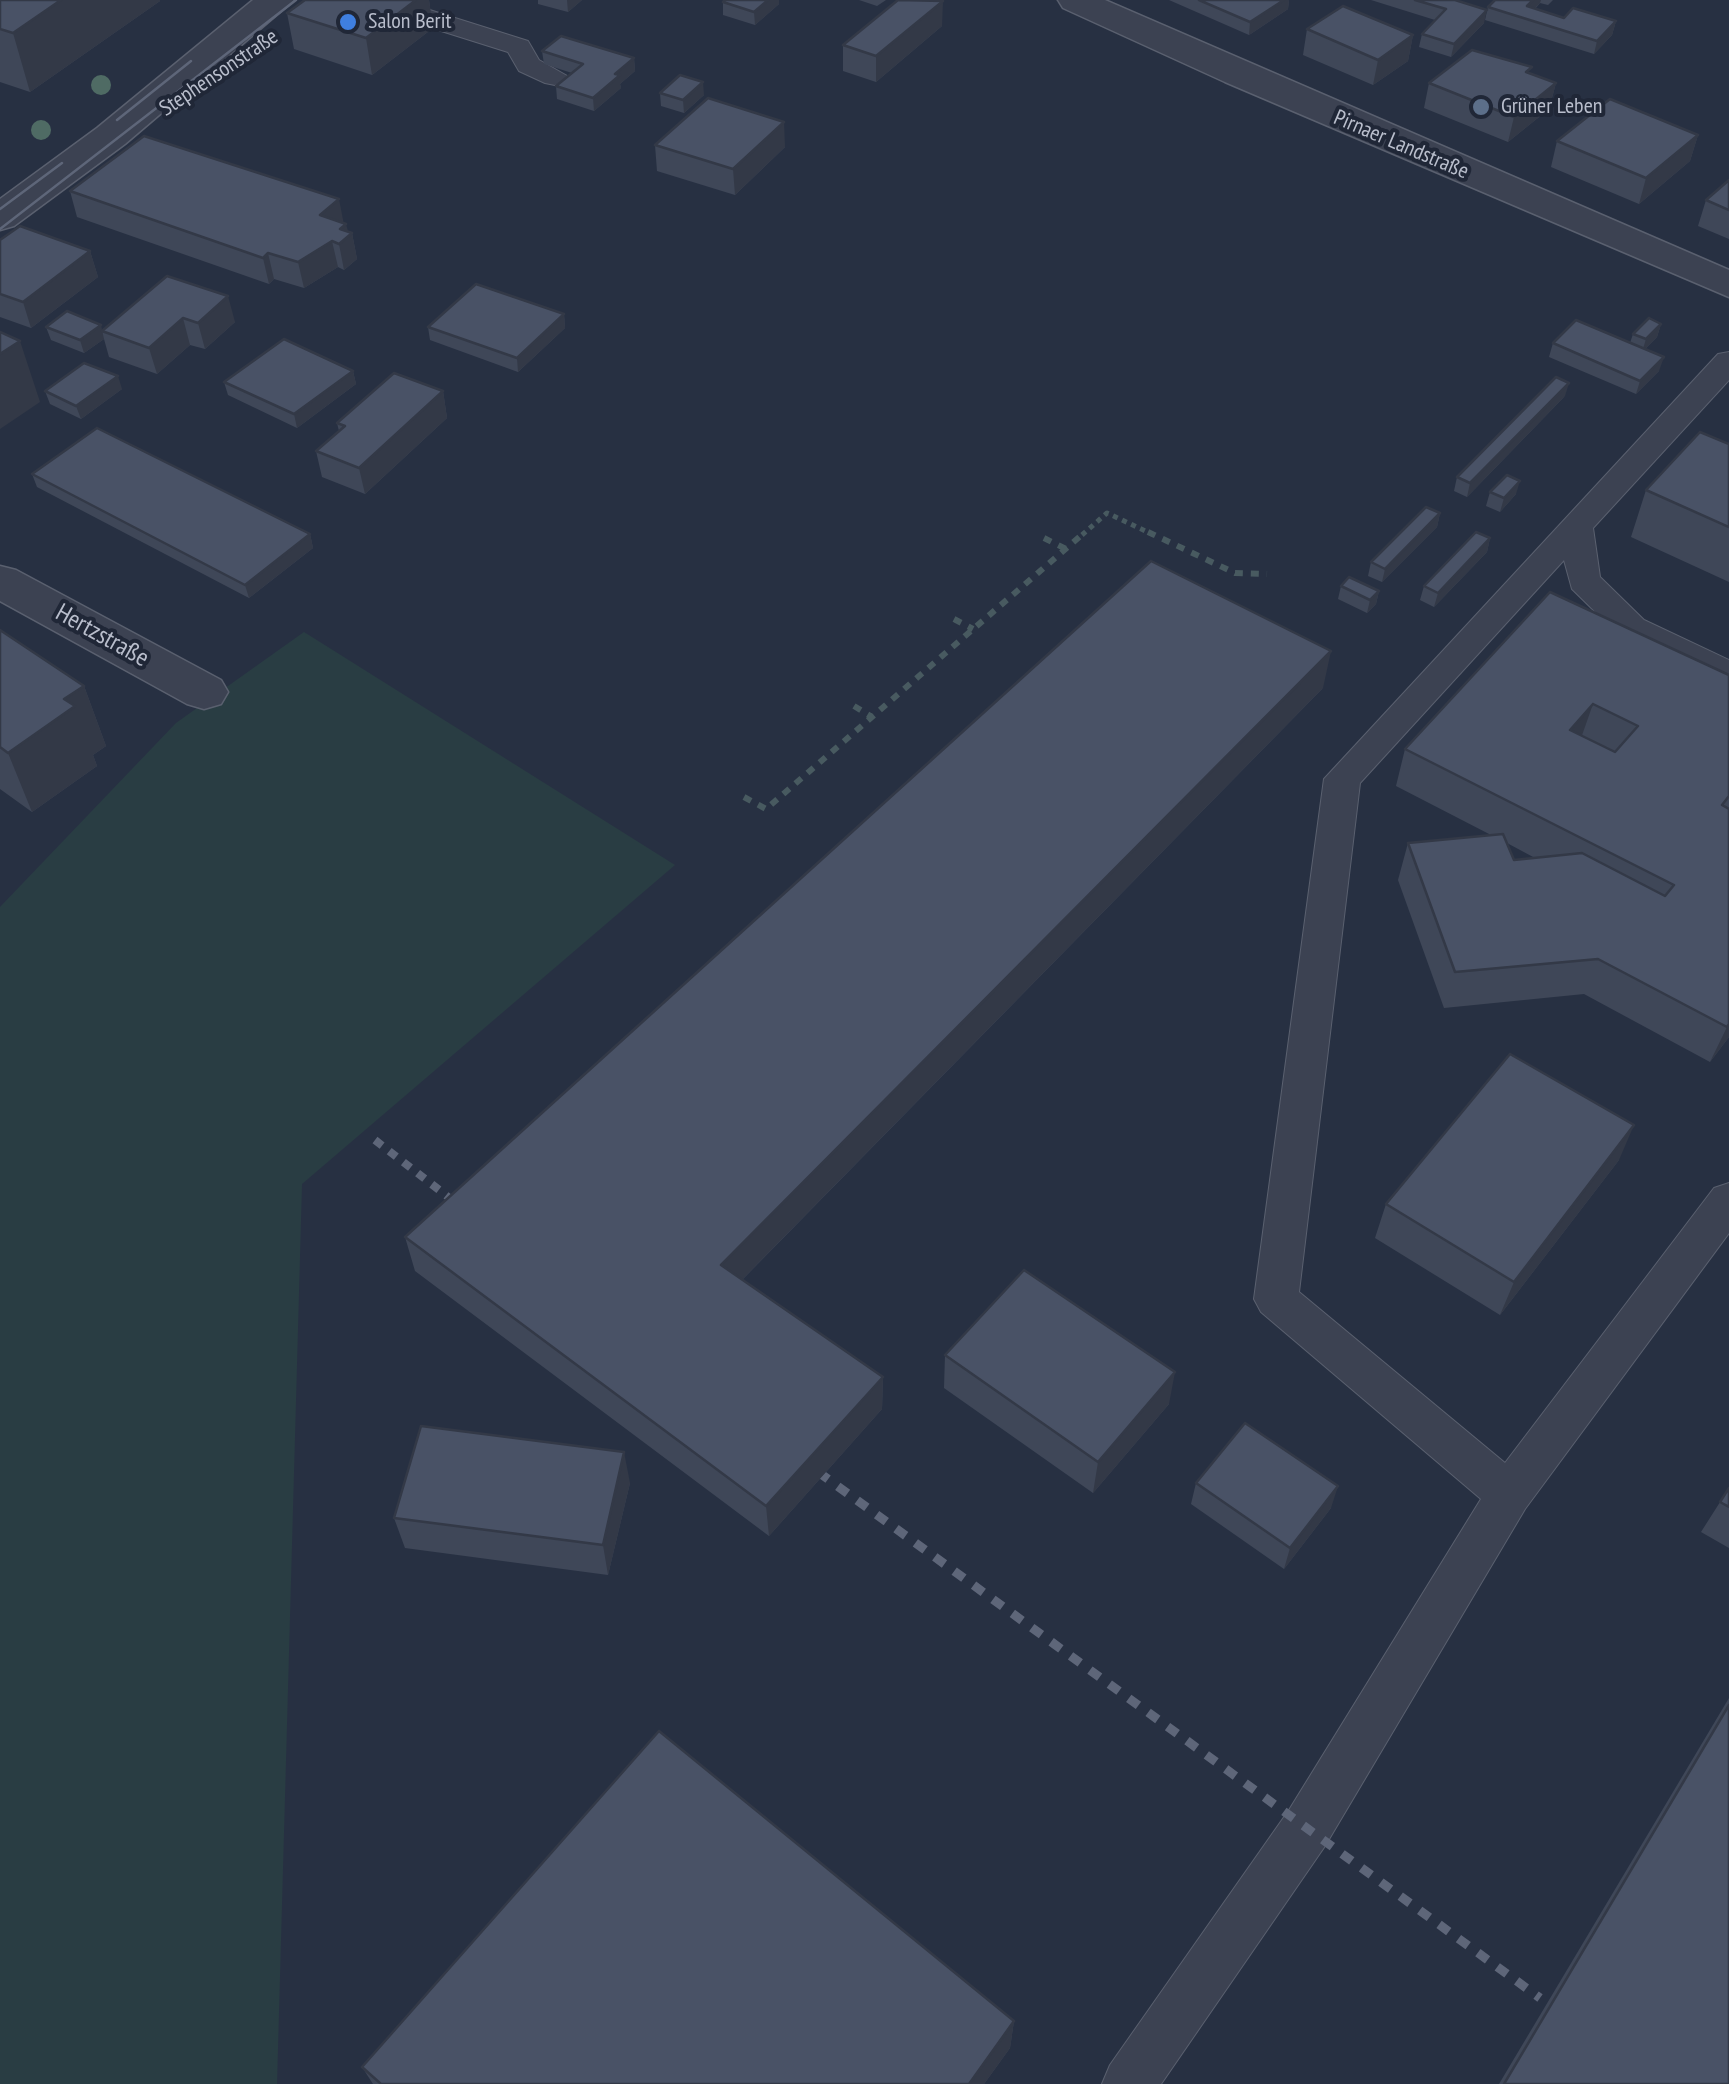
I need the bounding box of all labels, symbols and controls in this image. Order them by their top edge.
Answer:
place label: Salon Berit [368,9,451,35]
marker: Salon Berit [337,11,359,33]
street label: Stephensonstraße [155,24,283,122]
place label: Grüner Leben [1501,94,1602,120]
marker: Grüner Leben [1470,96,1492,118]
street label: Pirnaer Landstraße [1330,105,1472,185]
street label: Hertzstraße [50,598,154,674]

